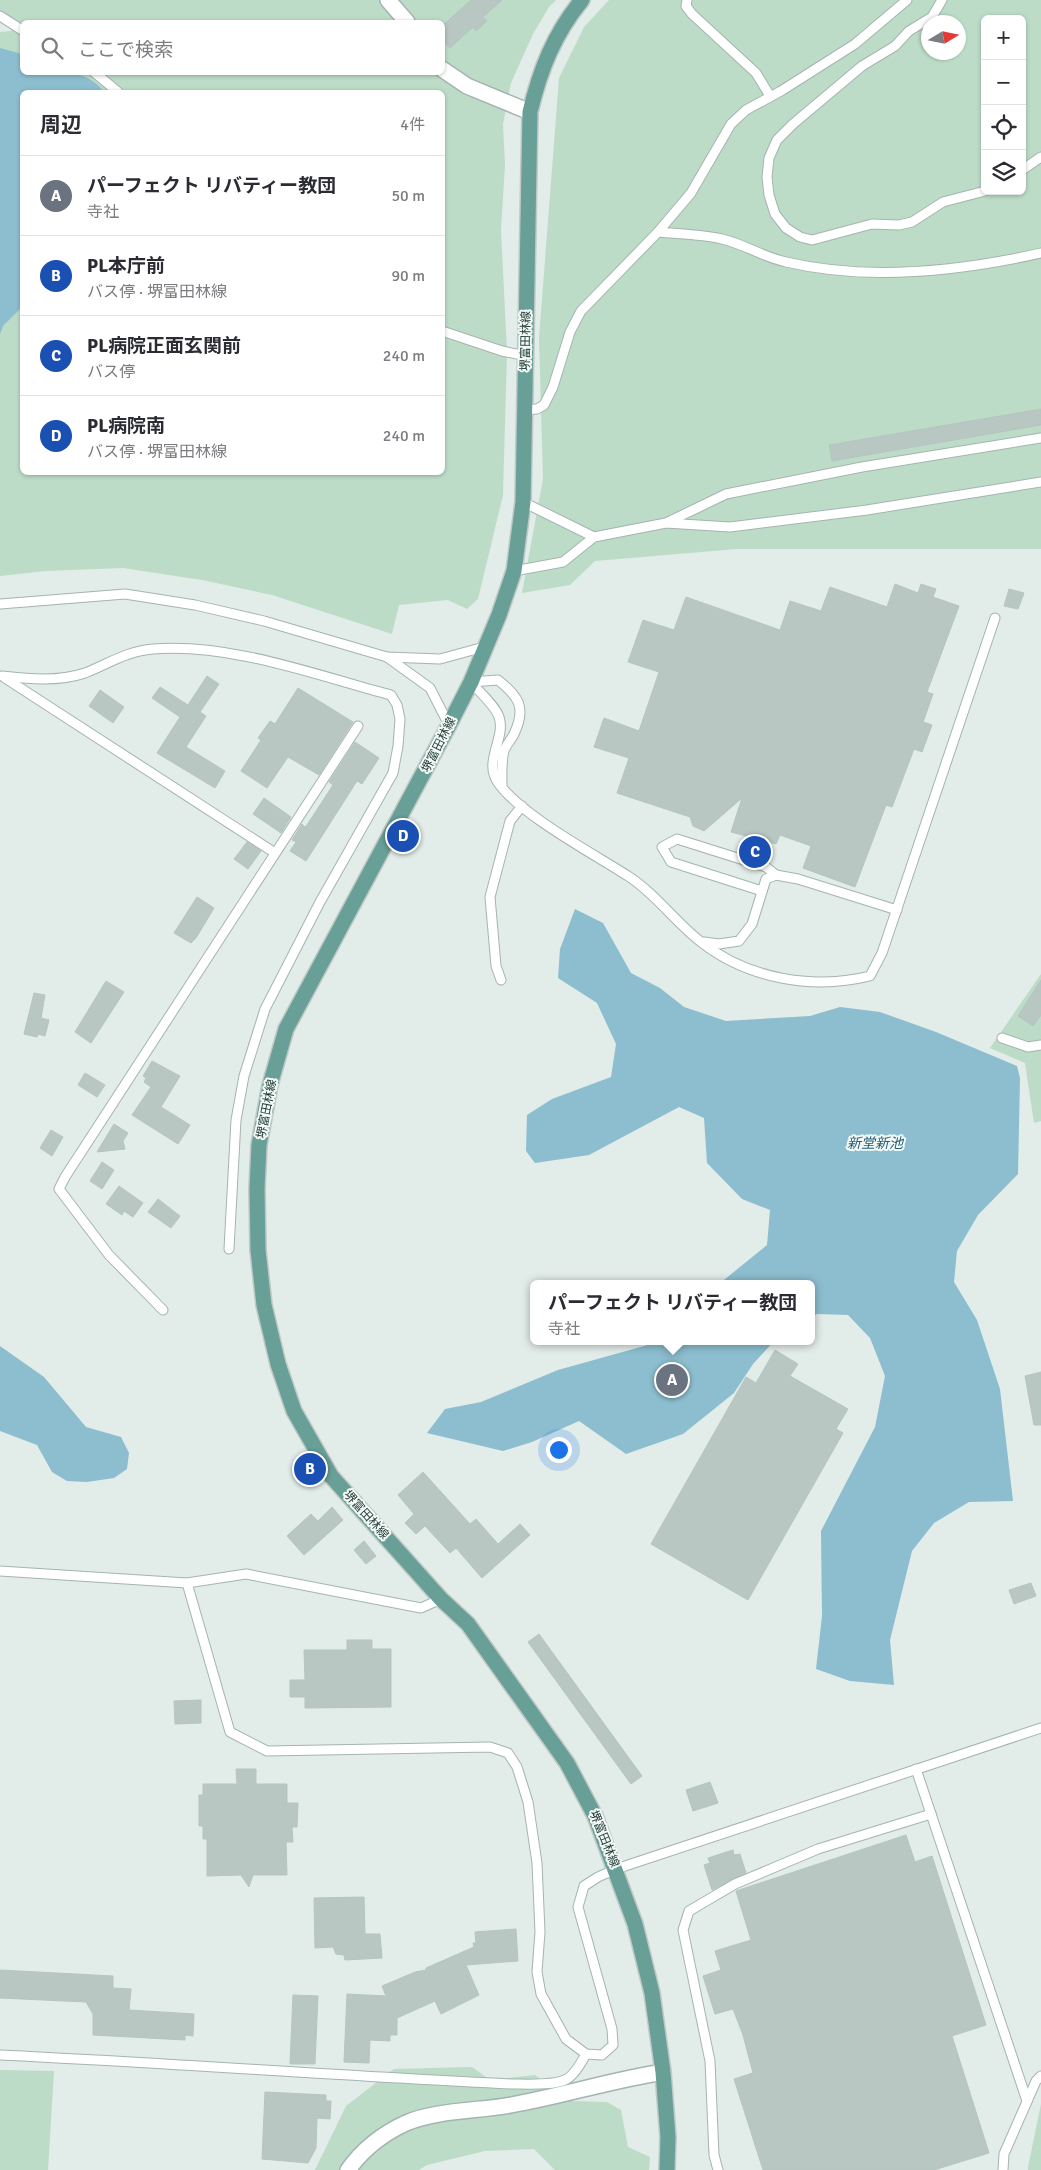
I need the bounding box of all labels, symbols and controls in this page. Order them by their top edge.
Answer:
north arrow [921,15,966,60]
map controls [981,15,1026,195]
button: + [981,15,1026,60]
search box [20,20,445,75]
icon: search [38,34,66,62]
text: ここで検索 [78,38,173,62]
button: − [981,60,1026,105]
button: locate [981,105,1026,150]
text: 周辺 [40,112,82,138]
text: 4件 [400,115,425,135]
button: layers [981,150,1026,195]
text: パーフェクト リバティー教団 [87,174,336,198]
text: A [51,186,61,206]
text: 50 m [391,186,425,206]
text: 寺社 [87,202,119,222]
text: PL本庁前 [87,254,165,278]
text: B [51,266,61,286]
text: 90 m [391,266,425,286]
text: バス停 · 堺富田林線 [87,282,227,302]
street label: 堺富田林線 [518,311,534,371]
text: PL病院正面玄関前 [87,334,241,358]
text: C [51,346,61,366]
text: 240 m [383,346,425,366]
text: バス停 [87,362,135,382]
text: PL病院南 [87,414,165,438]
text: D [51,426,61,446]
text: 240 m [383,426,425,446]
text: バス停 · 堺富田林線 [87,442,227,462]
street label: 堺富田林線 [419,715,459,775]
pin: D [387,817,419,855]
pin: C [739,833,771,871]
street label: 堺富田林線 [254,1078,280,1140]
water label: 新堂新池 [847,1135,905,1152]
popup [530,1280,815,1345]
text: パーフェクト リバティー教団 [548,1291,797,1315]
text: 寺社 [548,1319,580,1339]
pin: A [656,1361,688,1399]
your location [546,1437,572,1463]
pin: B [294,1450,326,1488]
street label: 堺富田林線 [340,1488,392,1542]
street label: 堺富田林線 [586,1808,622,1870]

